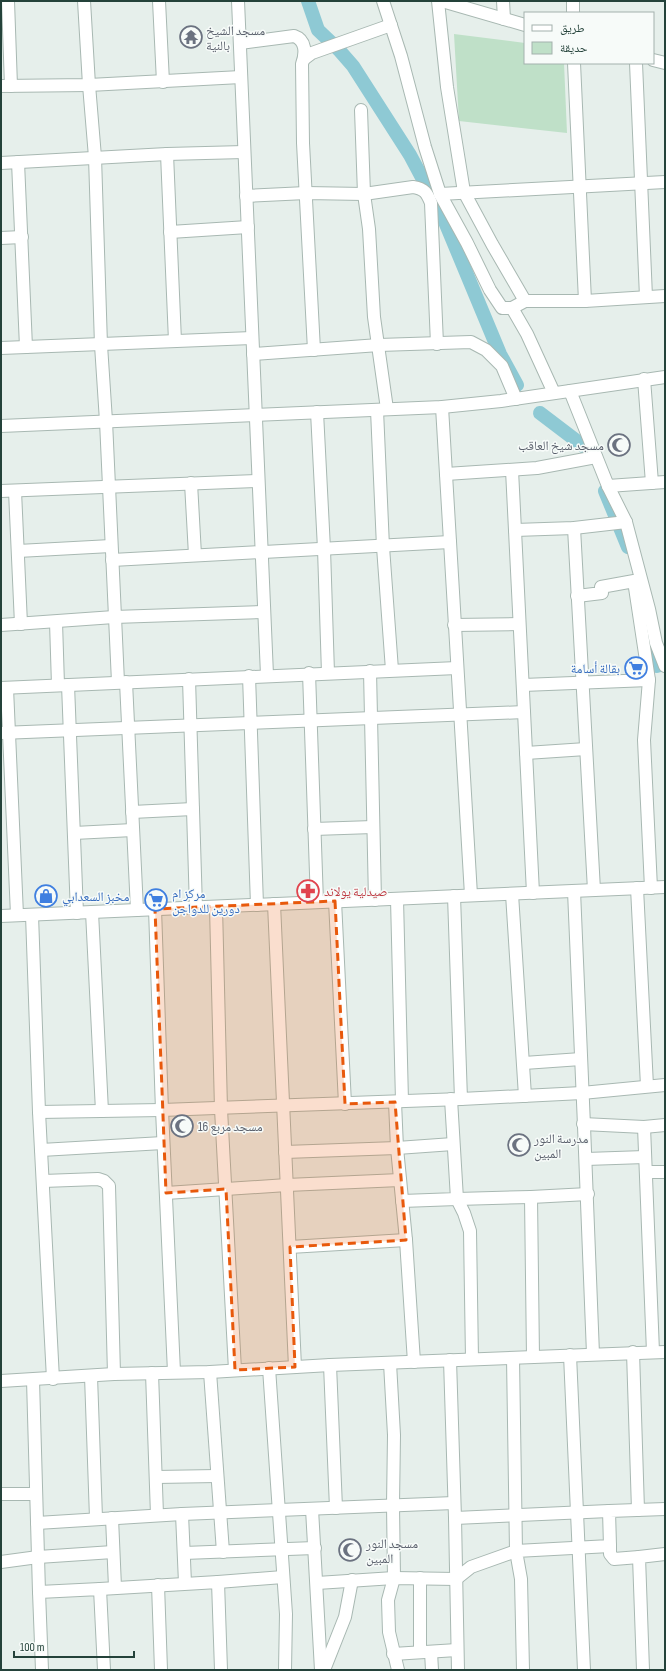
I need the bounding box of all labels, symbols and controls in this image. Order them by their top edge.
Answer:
legend [524,12,654,64]
text: طريق [560,21,585,36]
place label: مسجد الشيخ بالنية [206,23,265,54]
temple icon: مسجد الشيخ بالنية [178,24,204,50]
text: حديقة [560,41,588,56]
mosque icon: مسجد شيخ العاقب [606,432,632,458]
place label: مسجد شيخ العاقب [518,438,604,455]
supermarket icon: بقالة أسامة [623,655,649,681]
place label: بقالة أسامة [571,661,620,677]
pharmacy icon: صيدلية يولاند [295,878,321,904]
shop icon: مخبز السعدابي [33,883,59,909]
place label: صيدلية يولاند [324,884,387,900]
place label: مركز ام دورين للدواجن [172,886,240,917]
supermarket icon: مركز ام دورين للدواجن [143,887,169,913]
place label: مخبز السعدابي [62,889,129,907]
mosque icon: مسجد مربع 16 [169,1113,195,1139]
place label: مسجد مربع 16 [198,1119,263,1136]
place label: مدرسة النور المبين [533,1131,588,1162]
mosque icon: مدرسة النور المبين [506,1132,532,1158]
place label: مسجد النور المبين [365,1536,418,1567]
mosque icon: مسجد النور المبين [337,1537,363,1563]
scale bar [14,1633,134,1659]
text: 100 m [20,1640,45,1655]

